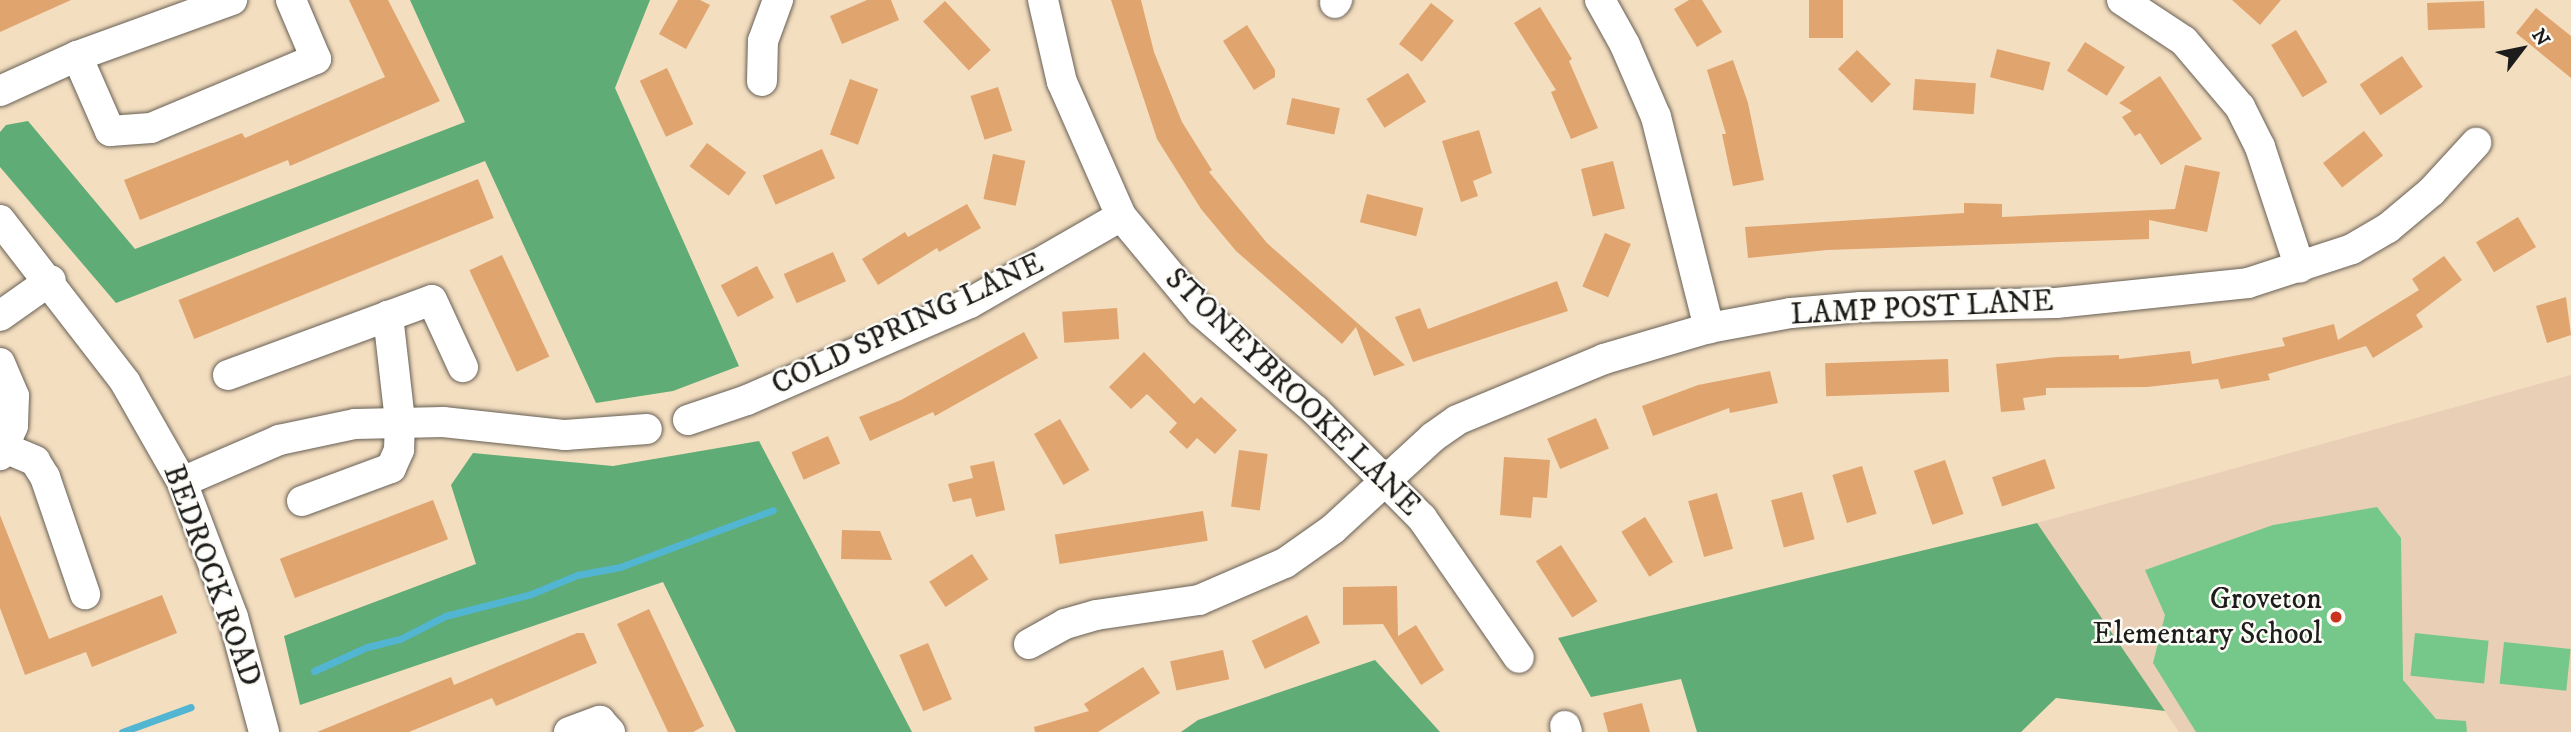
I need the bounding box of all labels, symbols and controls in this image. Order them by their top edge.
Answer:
north arrow [2487,14,2557,84]
text: N [2526,25,2554,50]
street label: COLD SPRING LANE [766,246,1050,404]
street label: STONEYBROOKE LANE [1157,262,1427,524]
street label: LAMP POST LANE [1790,284,2054,334]
street label: BEDROCK ROAD [154,460,268,692]
place label: Groveton Elementary School [2093,582,2322,652]
marker: Groveton Elementary School [2328,609,2344,625]

